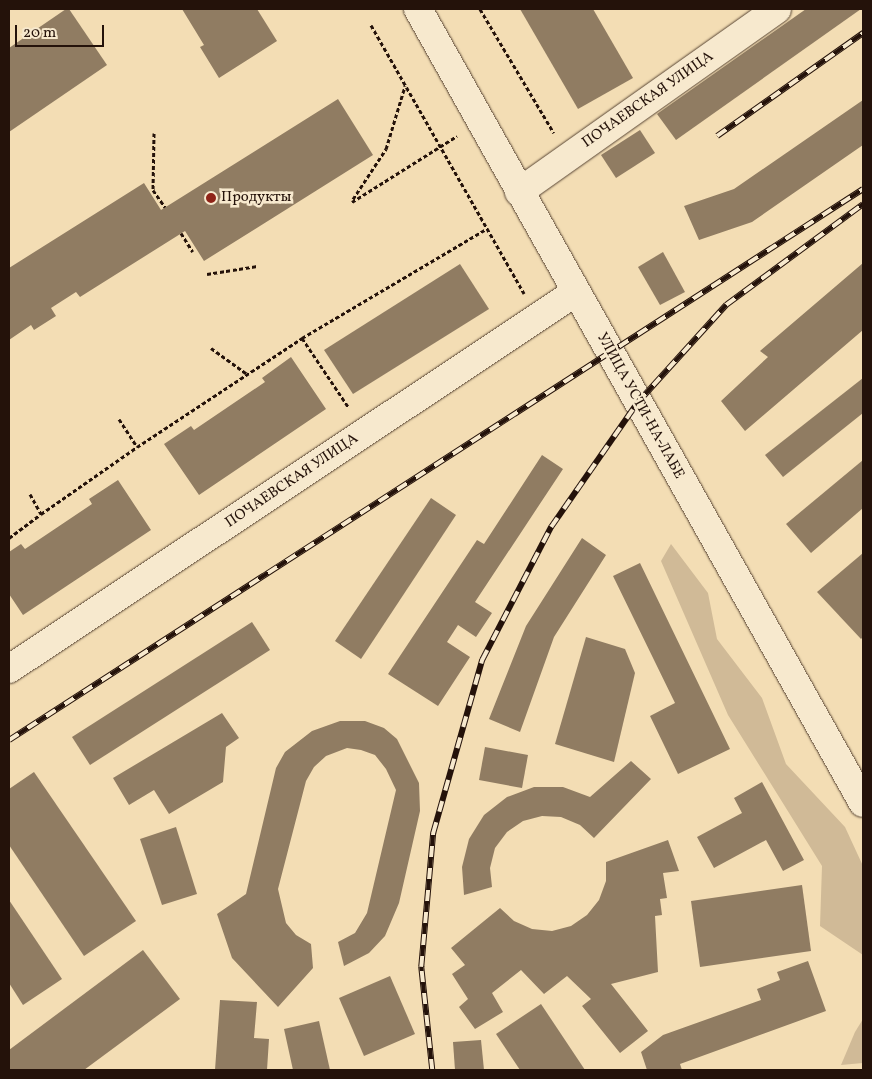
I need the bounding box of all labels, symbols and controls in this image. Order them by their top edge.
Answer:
scale bar [18,15,106,47]
text: 20 m [23,23,56,44]
street label: ПОЧАЕВСКАЯ УЛИЦА [579,48,717,152]
place label: Продукты [221,189,291,207]
marker: Продукты [205,192,217,204]
street label: УЛИЦА УСТИ-НА-ЛАБЕ [592,330,688,482]
street label: ПОЧАЕВСКАЯ УЛИЦА [222,430,362,532]

